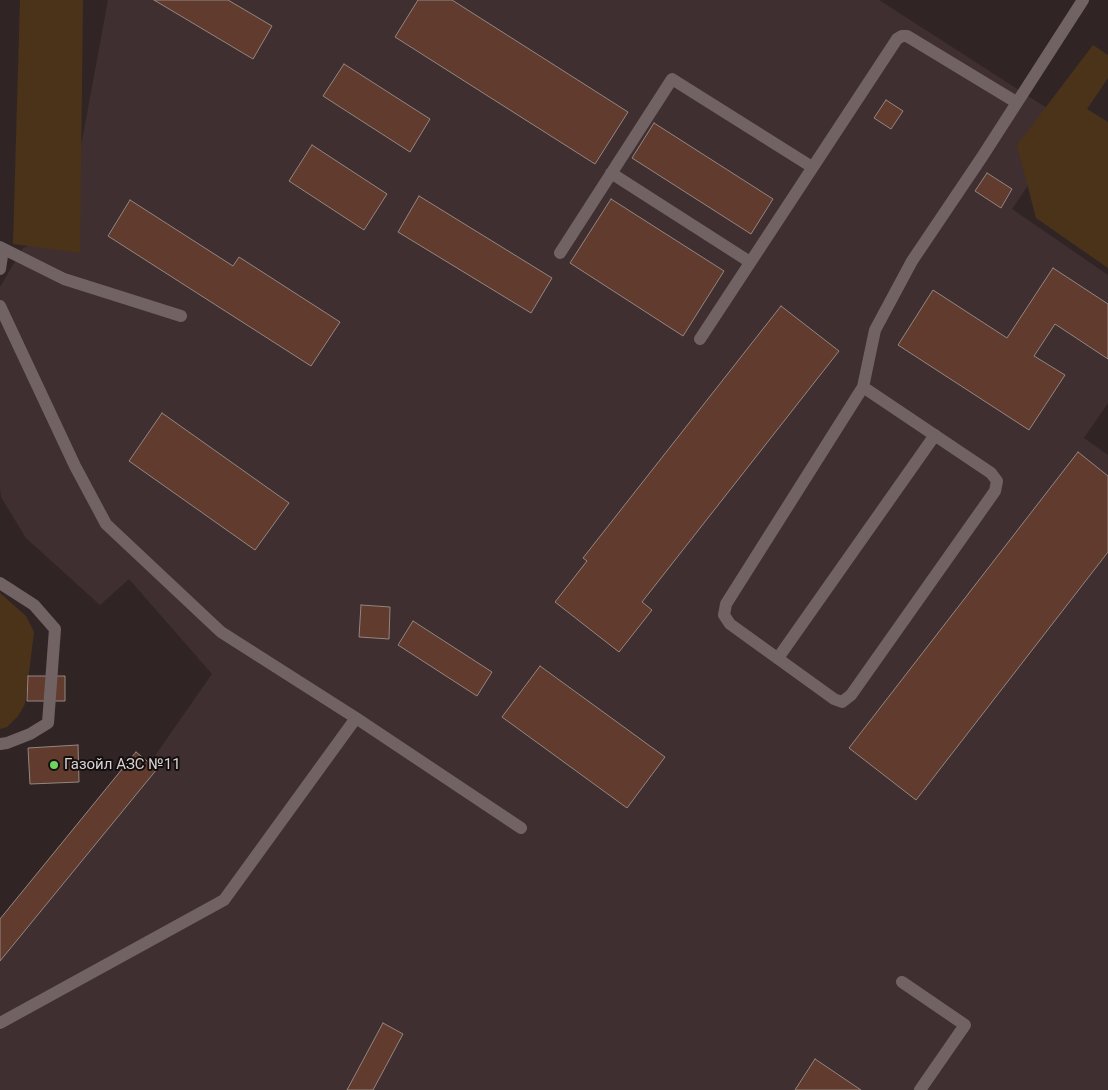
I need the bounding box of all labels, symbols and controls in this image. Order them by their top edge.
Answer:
place label: Газойл АЗС №11 [64,756,181,774]
marker: Газойл АЗС №11 [48,759,60,771]

